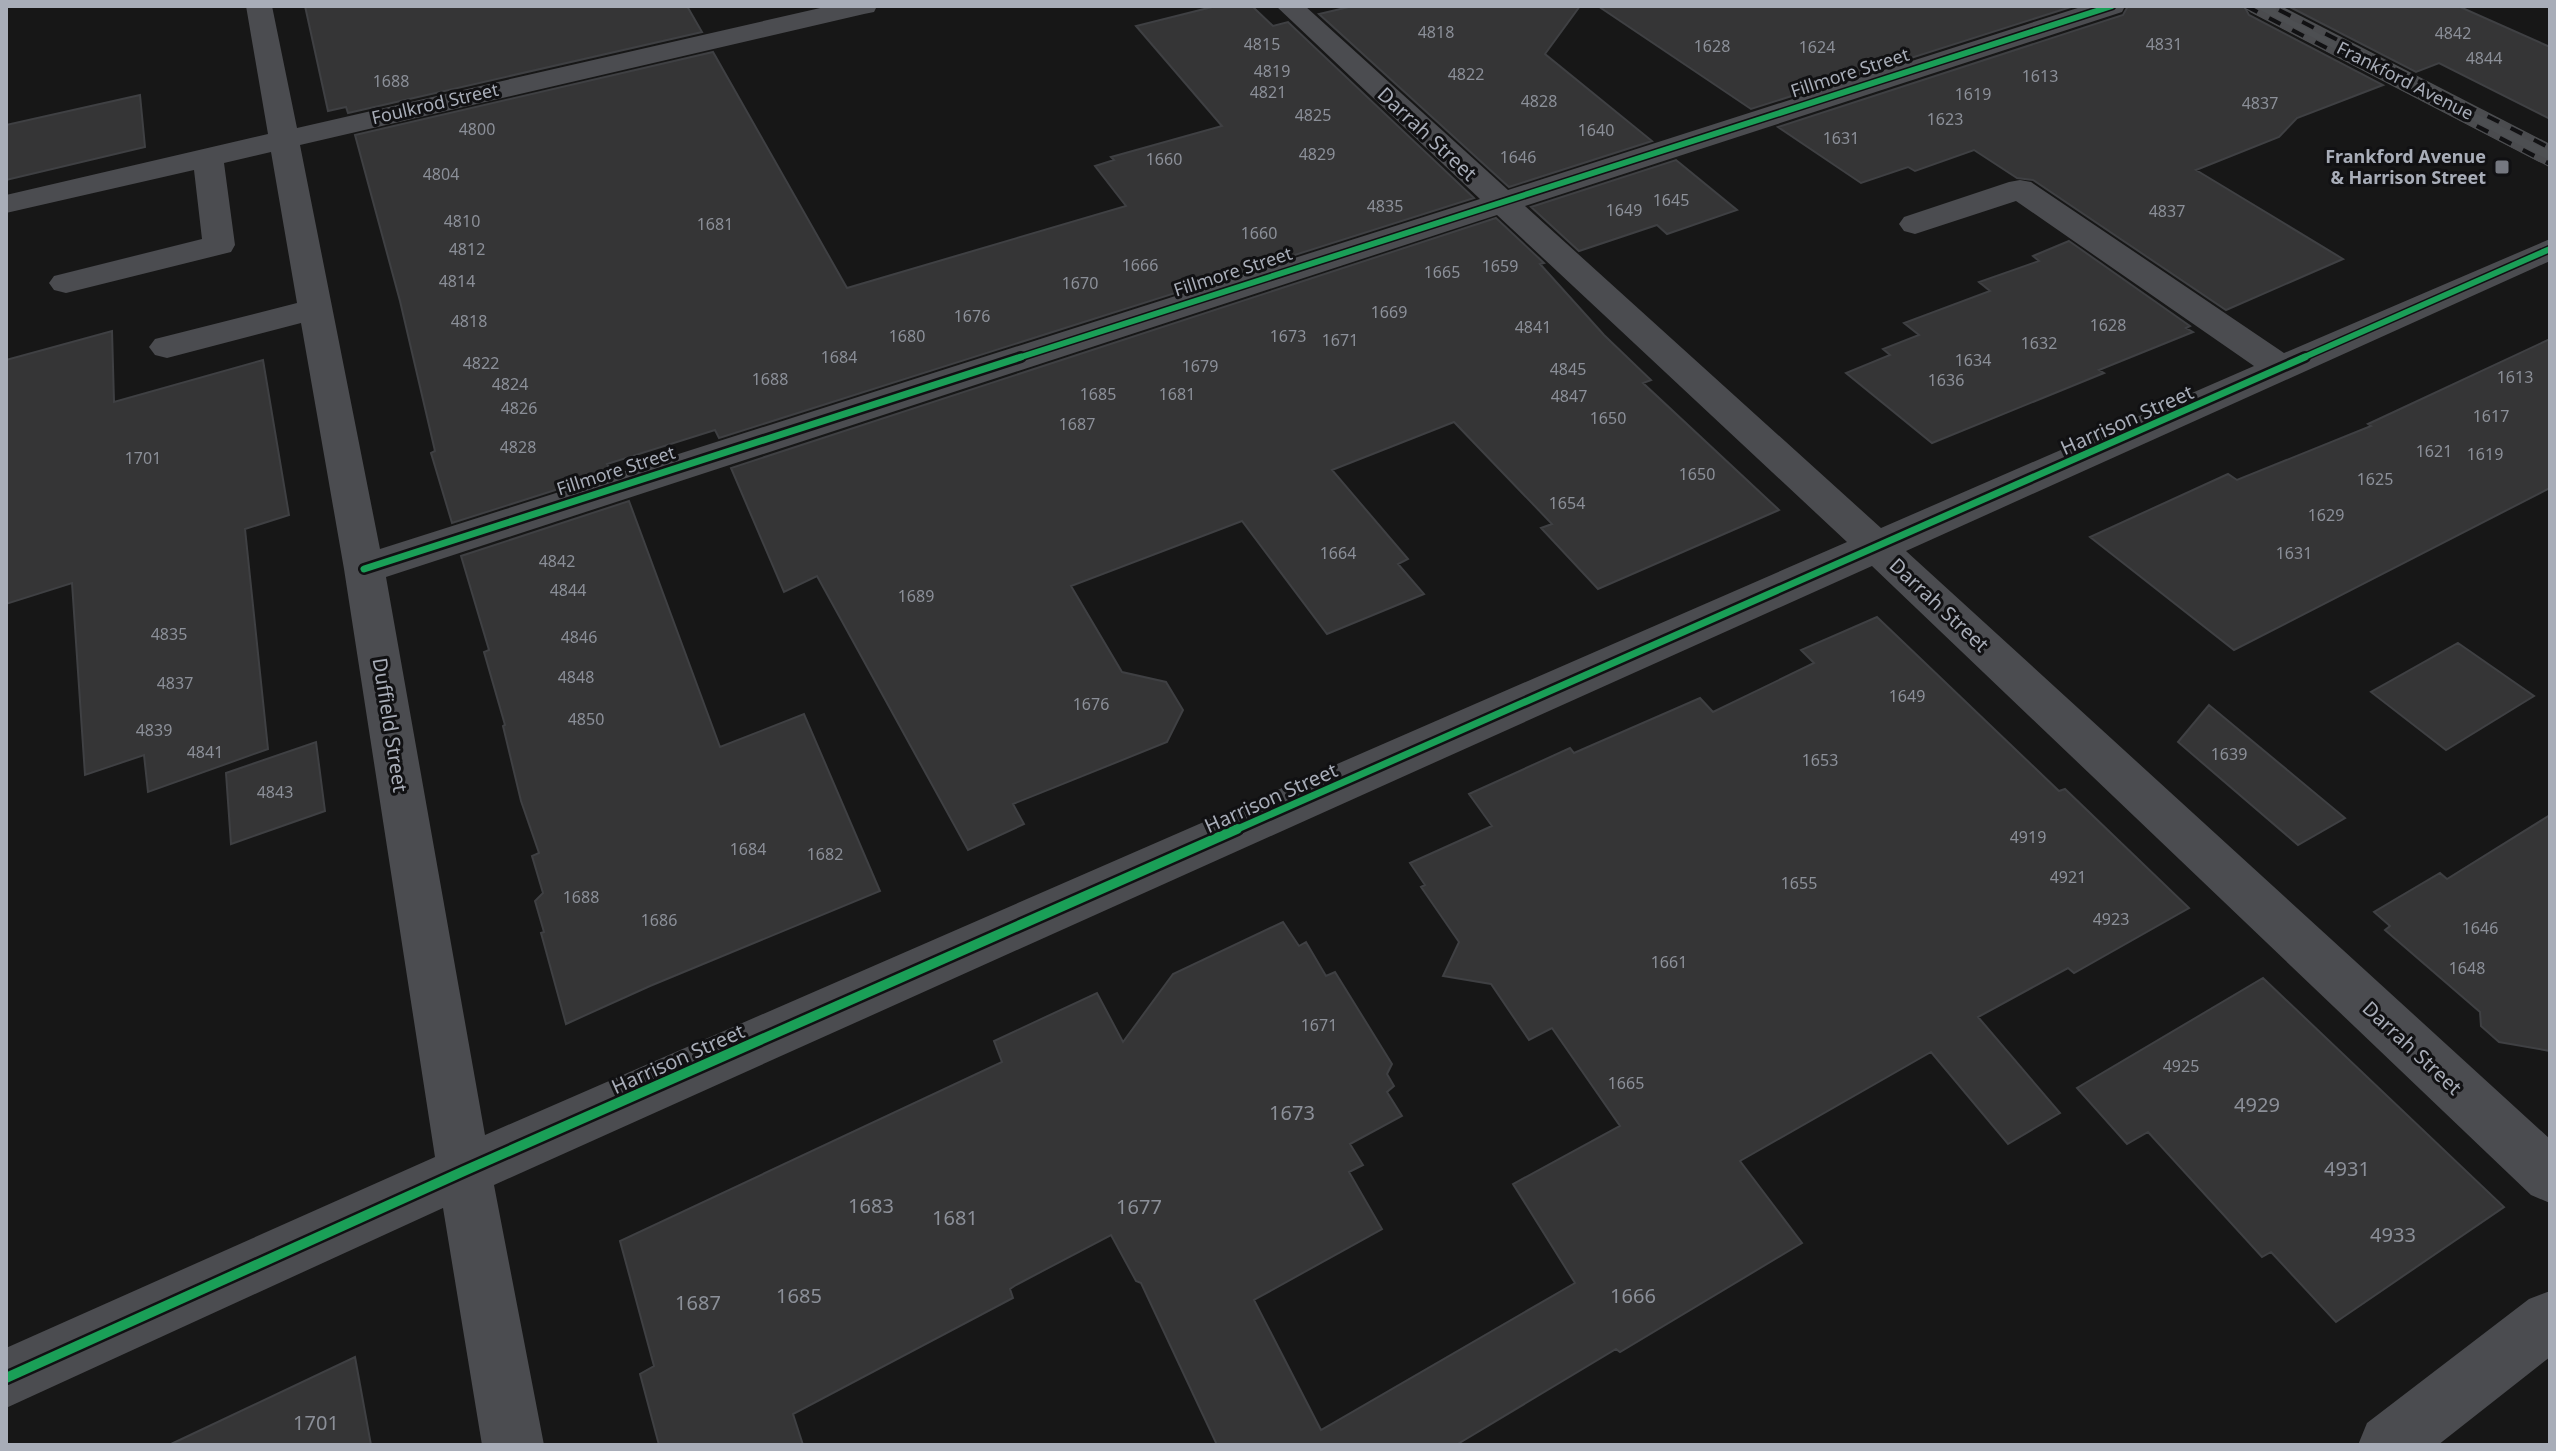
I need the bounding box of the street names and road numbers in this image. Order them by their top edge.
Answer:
street label: Frankford Avenue [2333,35,2478,125]
street label: Fillmore Street [1787,41,1912,102]
street label: Foulkrod Street [369,77,501,129]
street label: Darrah Street [1372,81,1483,187]
street label: Fillmore Street [1170,240,1295,301]
street label: Harrison Street [2056,378,2198,461]
street label: Fillmore Street [553,439,678,500]
street label: Darrah Street [1884,552,1995,658]
street label: Duffield Street [367,656,414,794]
street label: Harrison Street [1200,756,1342,839]
street label: Darrah Street [2357,995,2468,1101]
street label: Harrison Street [607,1017,749,1100]

